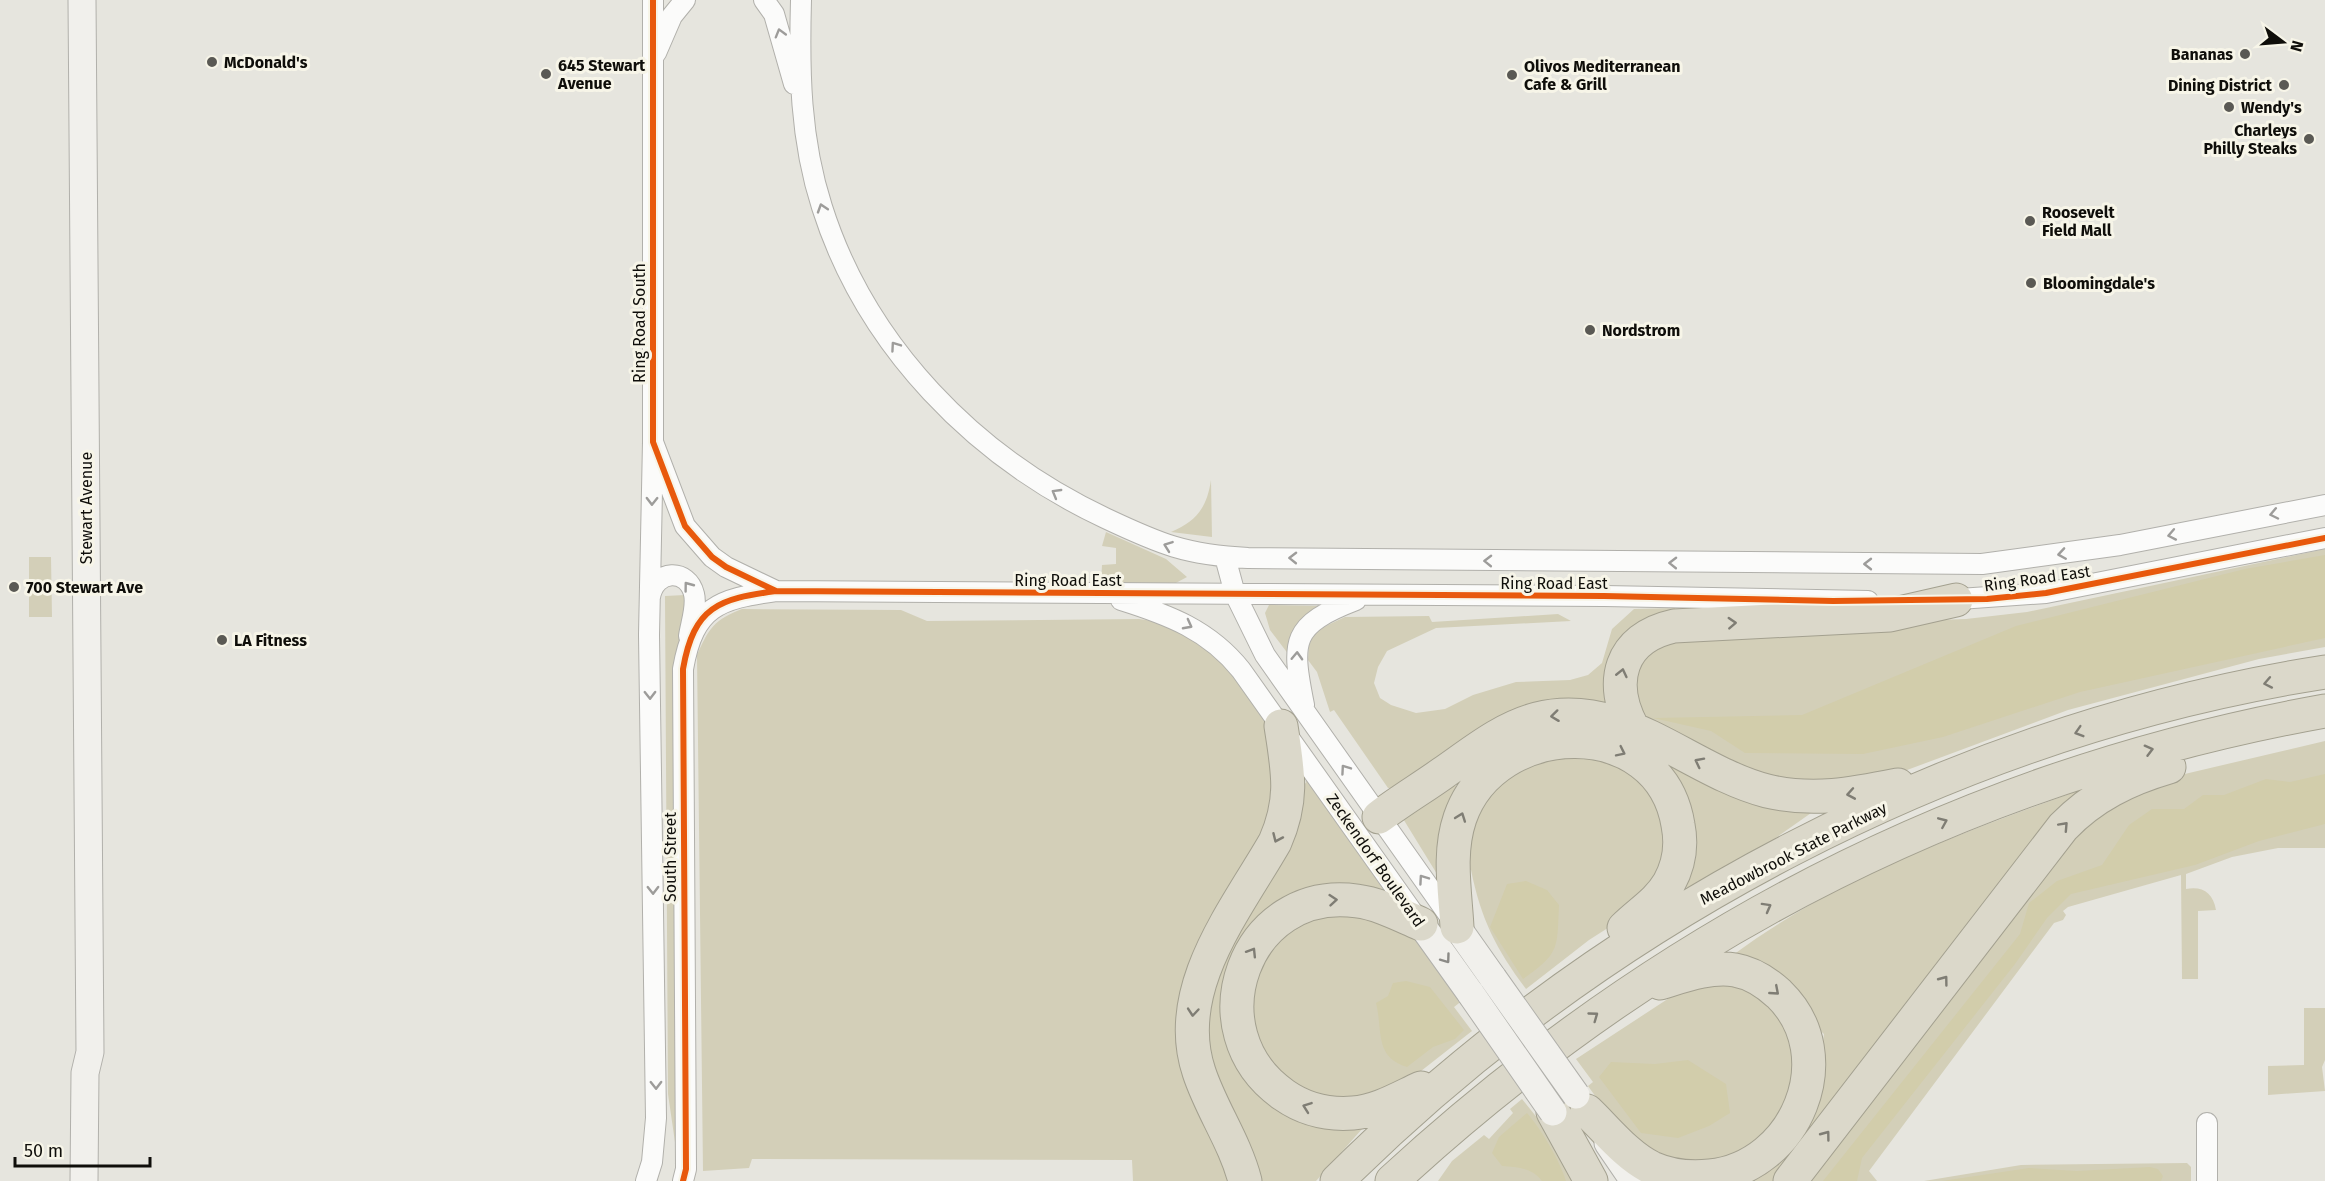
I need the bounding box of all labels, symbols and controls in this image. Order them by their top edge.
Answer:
north arrow [2253,12,2313,72]
one-way arrow [775,28,787,39]
text: N [2286,38,2308,54]
place label: Bananas [2171,45,2233,64]
marker: Bananas [2238,47,2252,61]
place label: McDonald's [224,53,308,72]
marker: McDonald's [205,55,219,69]
place label: 645 Stewart Avenue [557,56,646,93]
place label: Olivos Mediterranean Cafe & Grill [1524,57,1680,94]
marker: 645 Stewart Avenue [539,67,553,81]
marker: Olivos Mediterranean Cafe & Grill [1505,68,1519,82]
place label: Dining District [2168,76,2273,95]
marker: Dining District [2277,78,2291,92]
place label: Wendy's [2241,98,2302,117]
marker: Wendy's [2222,100,2236,114]
place label: Charleys Philly Steaks [2204,121,2297,158]
marker: Charleys Philly Steaks [2302,132,2316,146]
one-way arrow [817,203,830,214]
place label: Roosevelt Field Mall [2042,203,2115,240]
marker: Roosevelt Field Mall [2023,214,2037,228]
street label: Ring Road South [630,263,649,383]
place label: Bloomingdale's [2043,274,2155,293]
marker: Bloomingdale's [2024,276,2038,290]
place label: Nordstrom [1602,321,1680,340]
marker: Nordstrom [1583,323,1597,337]
one-way arrow [891,342,902,353]
street label: Stewart Avenue [77,452,96,564]
one-way arrow [1052,489,1062,500]
one-way arrow [646,496,658,505]
one-way arrow [2269,507,2279,520]
one-way arrow [2167,528,2177,541]
one-way arrow [1163,540,1174,553]
one-way arrow [2058,547,2067,559]
one-way arrow [1289,552,1298,564]
one-way arrow [1484,555,1493,567]
one-way arrow [1668,557,1677,569]
one-way arrow [1863,558,1872,570]
street label: Ring Road East [1983,562,2092,595]
street label: Ring Road East [1014,571,1122,590]
street label: Ring Road East [1500,574,1608,593]
place label: 700 Stewart Ave [26,578,143,597]
marker: 700 Stewart Ave [7,580,21,594]
one-way arrow [684,582,695,593]
one-way arrow [1728,617,1737,630]
one-way arrow [1182,618,1192,629]
place label: LA Fitness [234,631,307,650]
marker: LA Fitness [215,633,229,647]
one-way arrow [1291,651,1303,660]
one-way arrow [1615,668,1628,678]
one-way arrow [2263,676,2273,689]
one-way arrow [644,691,656,700]
one-way arrow [1551,709,1560,722]
one-way arrow [2074,725,2085,737]
one-way arrow [1615,745,1626,757]
one-way arrow [2144,745,2154,758]
one-way arrow [1694,757,1705,769]
one-way arrow [1341,765,1352,776]
one-way arrow [1846,787,1856,800]
street label: Zeckendorf Boulevard [1322,790,1429,931]
street label: Meadowbrook State Parkway [1697,798,1890,909]
street label: South Street [661,812,680,902]
one-way arrow [1454,812,1466,823]
one-way arrow [1936,817,1947,829]
one-way arrow [2057,822,2068,833]
one-way arrow [1272,831,1284,842]
one-way arrow [1419,875,1430,886]
one-way arrow [647,886,659,895]
one-way arrow [1328,894,1337,907]
one-way arrow [1761,902,1771,914]
one-way arrow [1245,947,1256,958]
one-way arrow [1439,953,1450,964]
one-way arrow [1937,975,1948,986]
one-way arrow [1768,984,1779,995]
one-way arrow [1187,1007,1200,1017]
one-way arrow [1587,1012,1598,1023]
one-way arrow [650,1081,662,1090]
one-way arrow [1303,1102,1314,1114]
scale bar [15,1130,150,1168]
one-way arrow [1818,1130,1829,1141]
text: 50 m [24,1140,63,1162]

